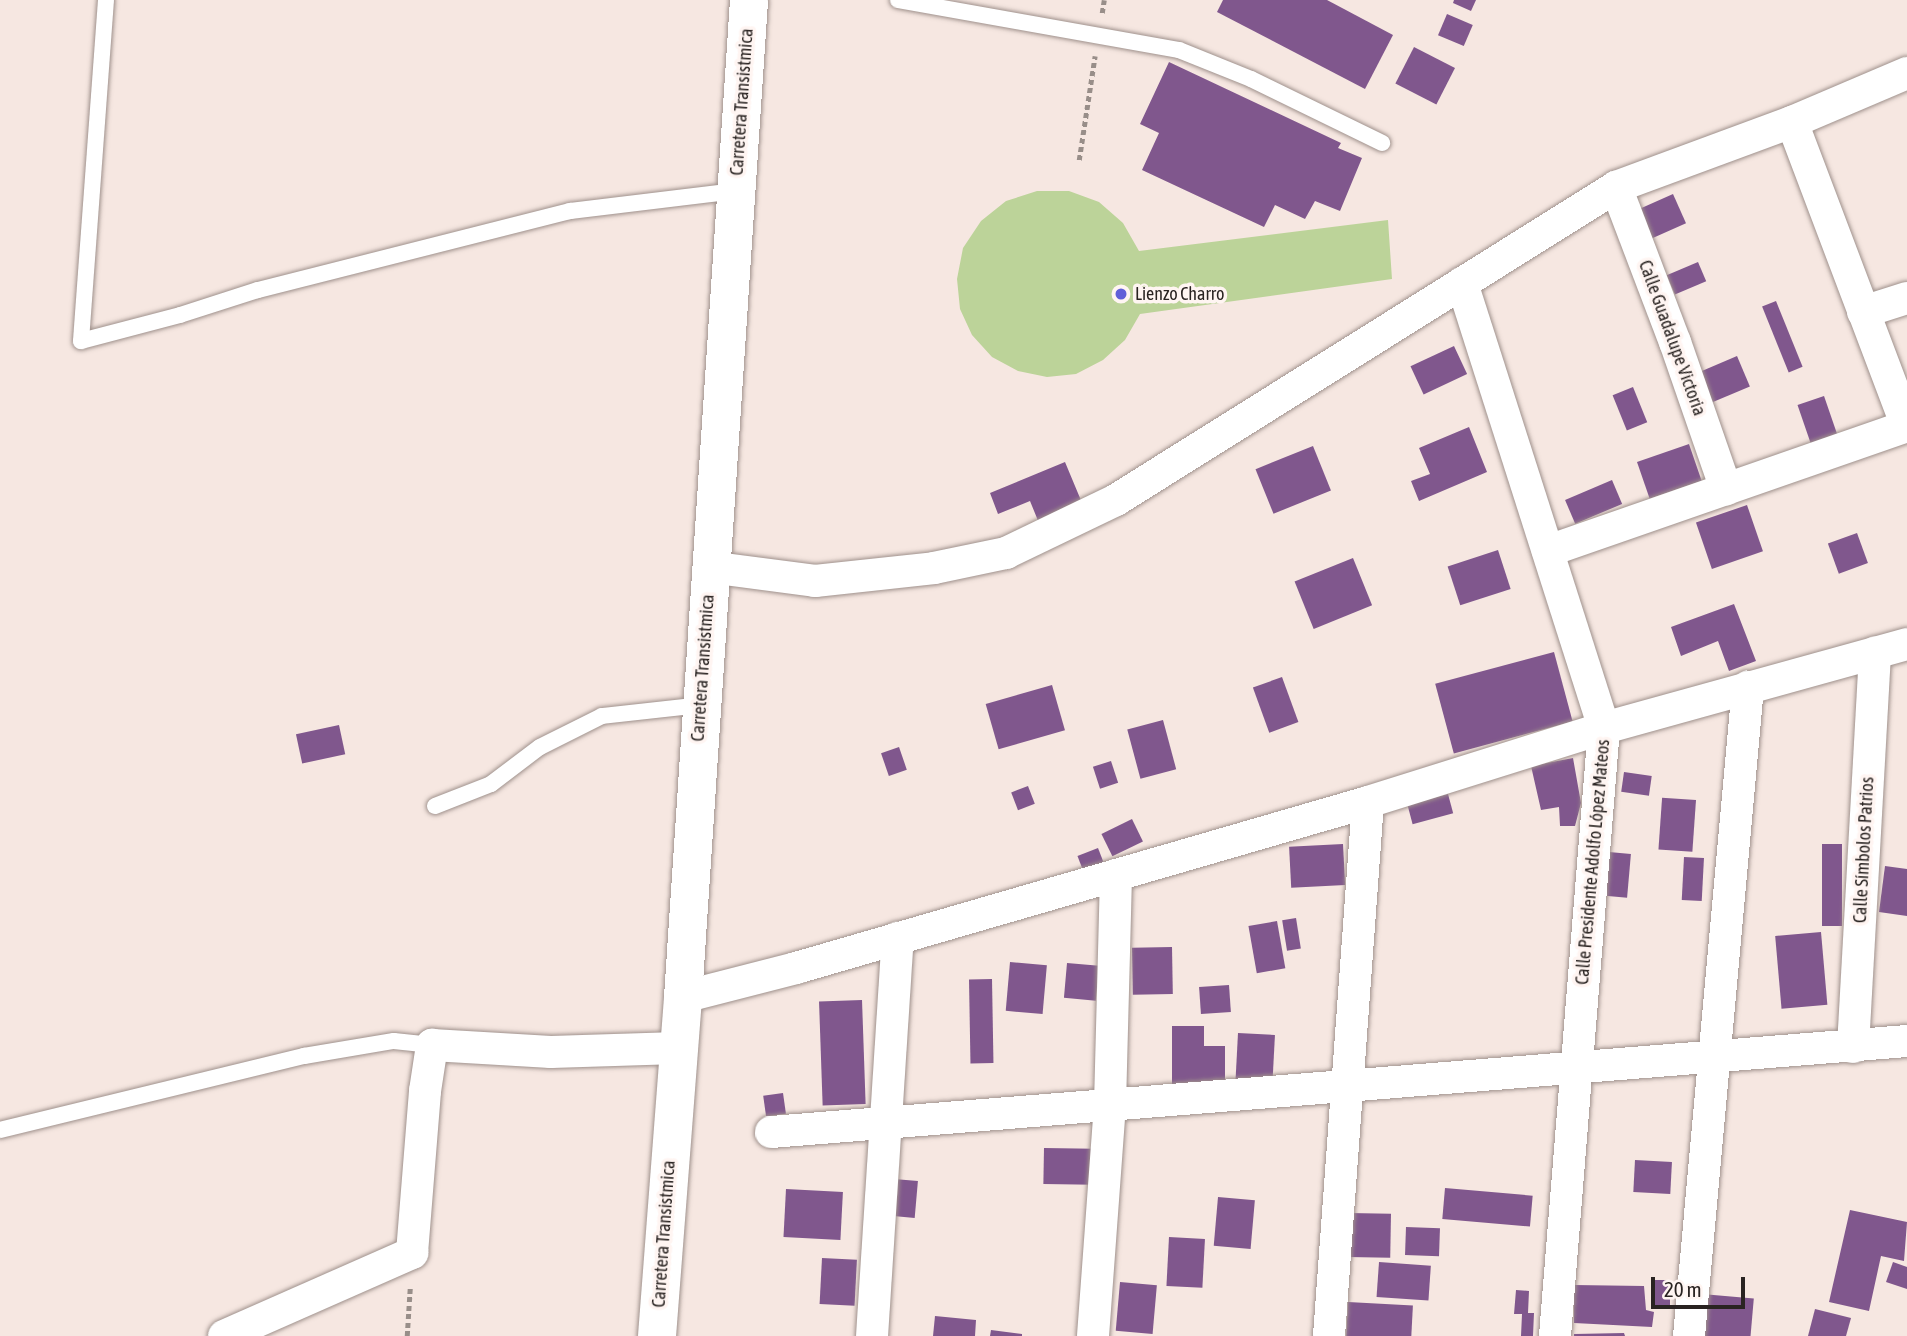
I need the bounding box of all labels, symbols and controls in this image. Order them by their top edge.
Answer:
street label: Carretera Transistmica [726,28,758,176]
street label: Calle Guadalupe Victoria [1634,257,1710,419]
place label: Lienzo Charro [1135,283,1225,305]
marker: Lienzo Charro [1113,286,1129,302]
street label: Carretera Transistmica [687,594,719,742]
street label: Calle Presidente Adolfo López Mateos [1572,738,1614,986]
street label: Calle Símbolos Patrios [1849,776,1879,924]
street label: Carretera Transistmica [648,1160,680,1308]
scale bar [1655,1262,1750,1306]
text: 20 m [1664,1277,1702,1301]

